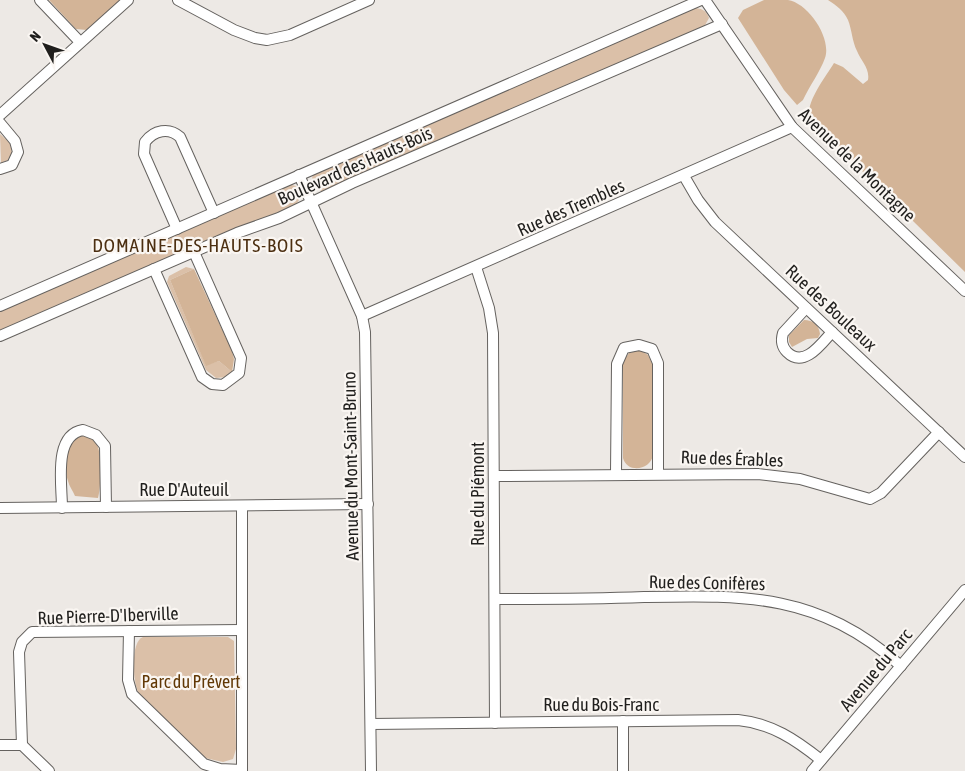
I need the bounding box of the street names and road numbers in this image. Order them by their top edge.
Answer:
street label: Avenue de la Montagne [794,103,920,226]
street label: Boulevard des Hauts-Bois [274,122,435,209]
street label: Rue des Trembles [514,175,627,240]
street label: Rue des Bouleaux [782,260,881,355]
street label: Avenue du Mont-Saint-Bruno [338,371,363,561]
street label: Rue du Piémont [467,442,488,546]
street label: Rue des Érables [680,446,784,471]
street label: Rue D'Auteuil [139,479,229,500]
street label: Rue des Conifères [649,571,765,594]
street label: Rue Pierre-D'Iberville [37,603,179,628]
street label: Avenue du Parc [835,624,916,715]
street label: Rue du Bois-Franc [543,694,659,715]

